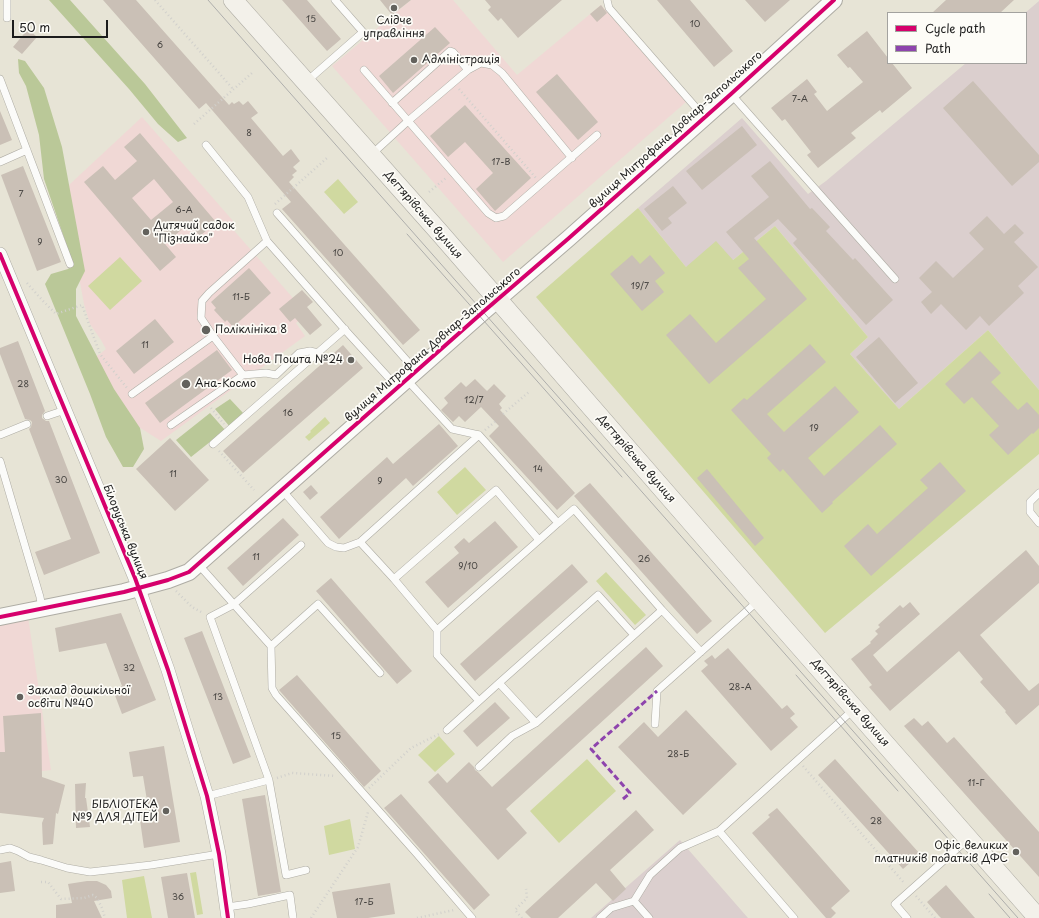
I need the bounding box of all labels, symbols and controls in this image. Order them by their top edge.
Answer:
marker: Слідче управління [389,3,399,13]
scale bar [14,12,110,38]
legend [887,12,1027,64]
place label: Слідче управління [363,14,425,40]
house number: 15 [306,15,316,25]
text: 50 m [19,18,50,36]
text: Cycle path [925,19,986,37]
house number: 10 [690,20,700,30]
text: Path [925,39,951,57]
house number: 6 [157,41,163,51]
street label: вулиця Митрофана Довнар-Запольського [587,49,765,211]
place label: Адміністрація [422,53,500,67]
marker: Адміністрація [409,55,419,65]
house number: 7-А [792,95,808,105]
house number: 8 [246,129,252,139]
house number: 17-В [491,158,511,168]
street label: Дегтярівська вулиця [381,168,465,262]
house number: 7 [18,190,24,200]
house number: 6-А [175,206,193,216]
place label: Дитячий садок "Пізнайко" [154,219,234,245]
marker: Дитячий садок "Пізнайко" [141,227,151,237]
house number: 9 [37,238,43,248]
house number: 10 [333,249,343,259]
street label: вулиця Митрофана Довнар-Запольського [342,265,524,425]
house number: 19/7 [631,282,649,292]
house number: 11-Б [232,293,250,303]
place label: Поліклініка 8 [215,323,287,337]
marker: Поліклініка 8 [200,324,212,336]
house number: 11 [141,341,149,351]
place label: Нова Пошта №24 [243,353,343,367]
marker: Нова Пошта №24 [346,355,356,365]
place label: Ана-Космо [195,377,256,391]
marker: Ана-Космо [180,378,192,390]
house number: 28 [17,380,29,390]
house number: 12/7 [464,396,484,406]
house number: 16 [283,409,293,419]
street label: Дегтярівська вулиця [594,412,678,506]
house number: 19 [809,424,819,434]
house number: 14 [533,465,543,475]
house number: 11 [169,470,177,480]
house number: 30 [55,476,67,486]
house number: 9 [377,477,383,487]
street label: Білоруська вулиця [100,483,150,581]
house number: 11 [252,553,260,563]
house number: 26 [638,555,650,565]
house number: 9/10 [458,562,478,572]
street label: Дегтярівська вулиця [808,656,892,750]
house number: 32 [123,664,135,674]
house number: 28-А [728,683,752,693]
place label: Заклад дошкільної освіти №40 [28,684,130,710]
marker: Заклад дошкільної освіти №40 [15,692,25,702]
house number: 13 [213,693,223,703]
house number: 15 [331,732,341,742]
house number: 28-Б [667,750,689,760]
house number: 11-Г [968,779,984,789]
place label: БІБЛІОТЕКА №9 ДЛЯ ДІТЕЙ [72,798,158,824]
marker: БІБЛІОТЕКА №9 ДЛЯ ДІТЕЙ [161,806,171,816]
house number: 28 [870,817,882,827]
place label: Офіс великих платників податків ДФС [874,839,1008,865]
marker: Офіс великих платників податків ДФС [1011,847,1021,857]
house number: 36 [172,893,184,903]
house number: 17-Б [354,898,374,908]

